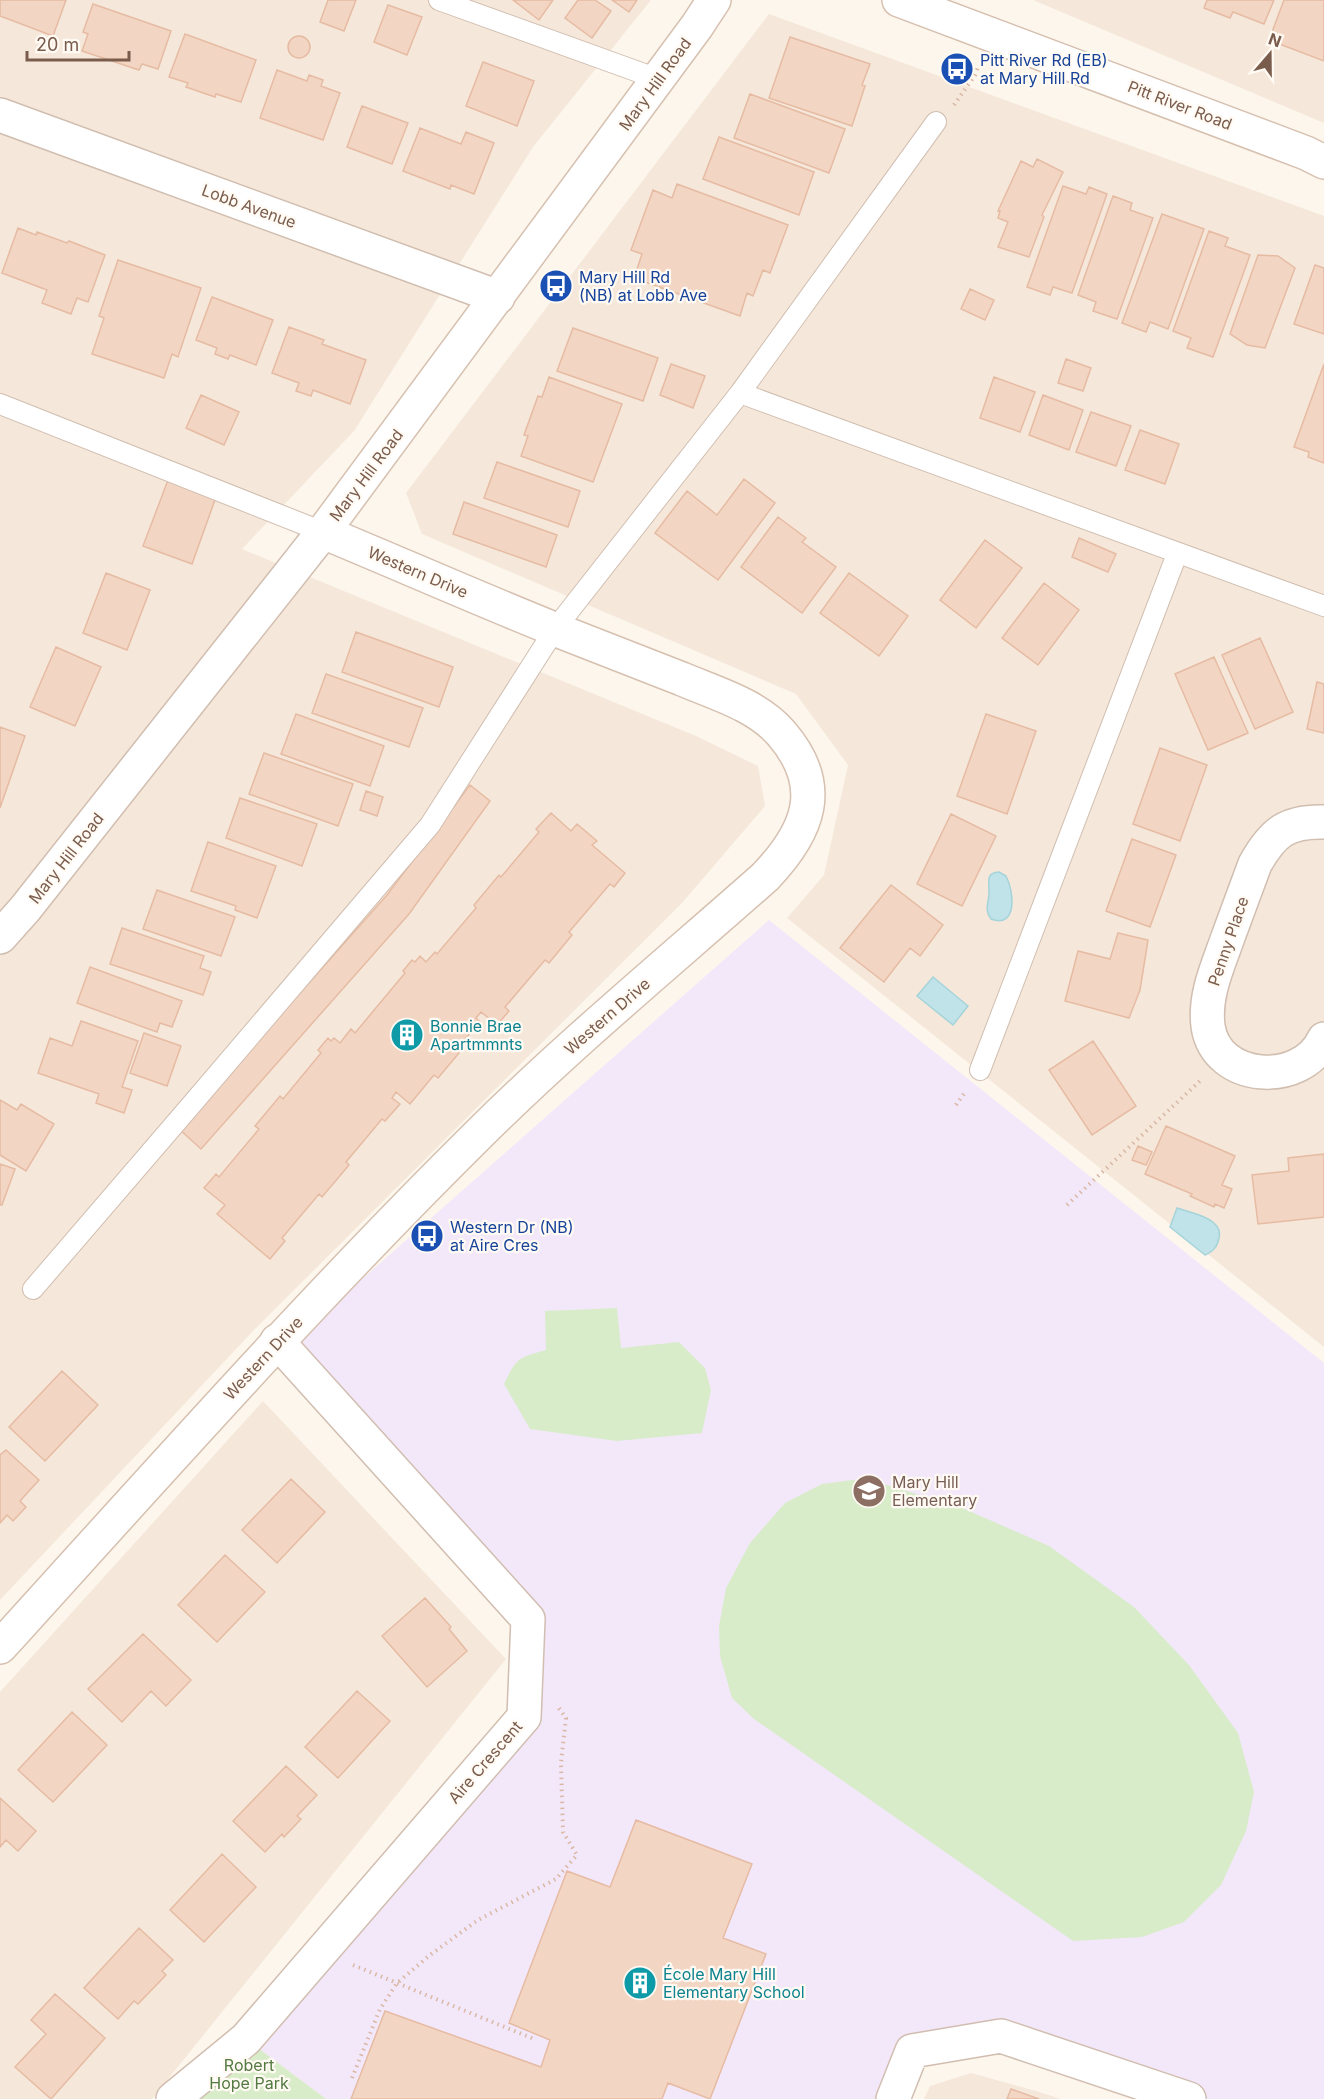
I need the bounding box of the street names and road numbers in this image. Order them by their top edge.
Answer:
street label: Mary Hill Road [615,34,695,134]
street label: Pitt River Road [1125,76,1235,134]
street label: Lobb Avenue [199,180,299,232]
street label: Mary Hill Road [325,425,407,525]
street label: Western Drive [365,542,471,602]
street label: Mary Hill Road [24,809,108,907]
street label: Penny Place [1203,894,1253,988]
street label: Western Drive [560,973,654,1059]
street label: Western Drive [219,1312,307,1404]
street label: Aire Crescent [444,1717,526,1807]

